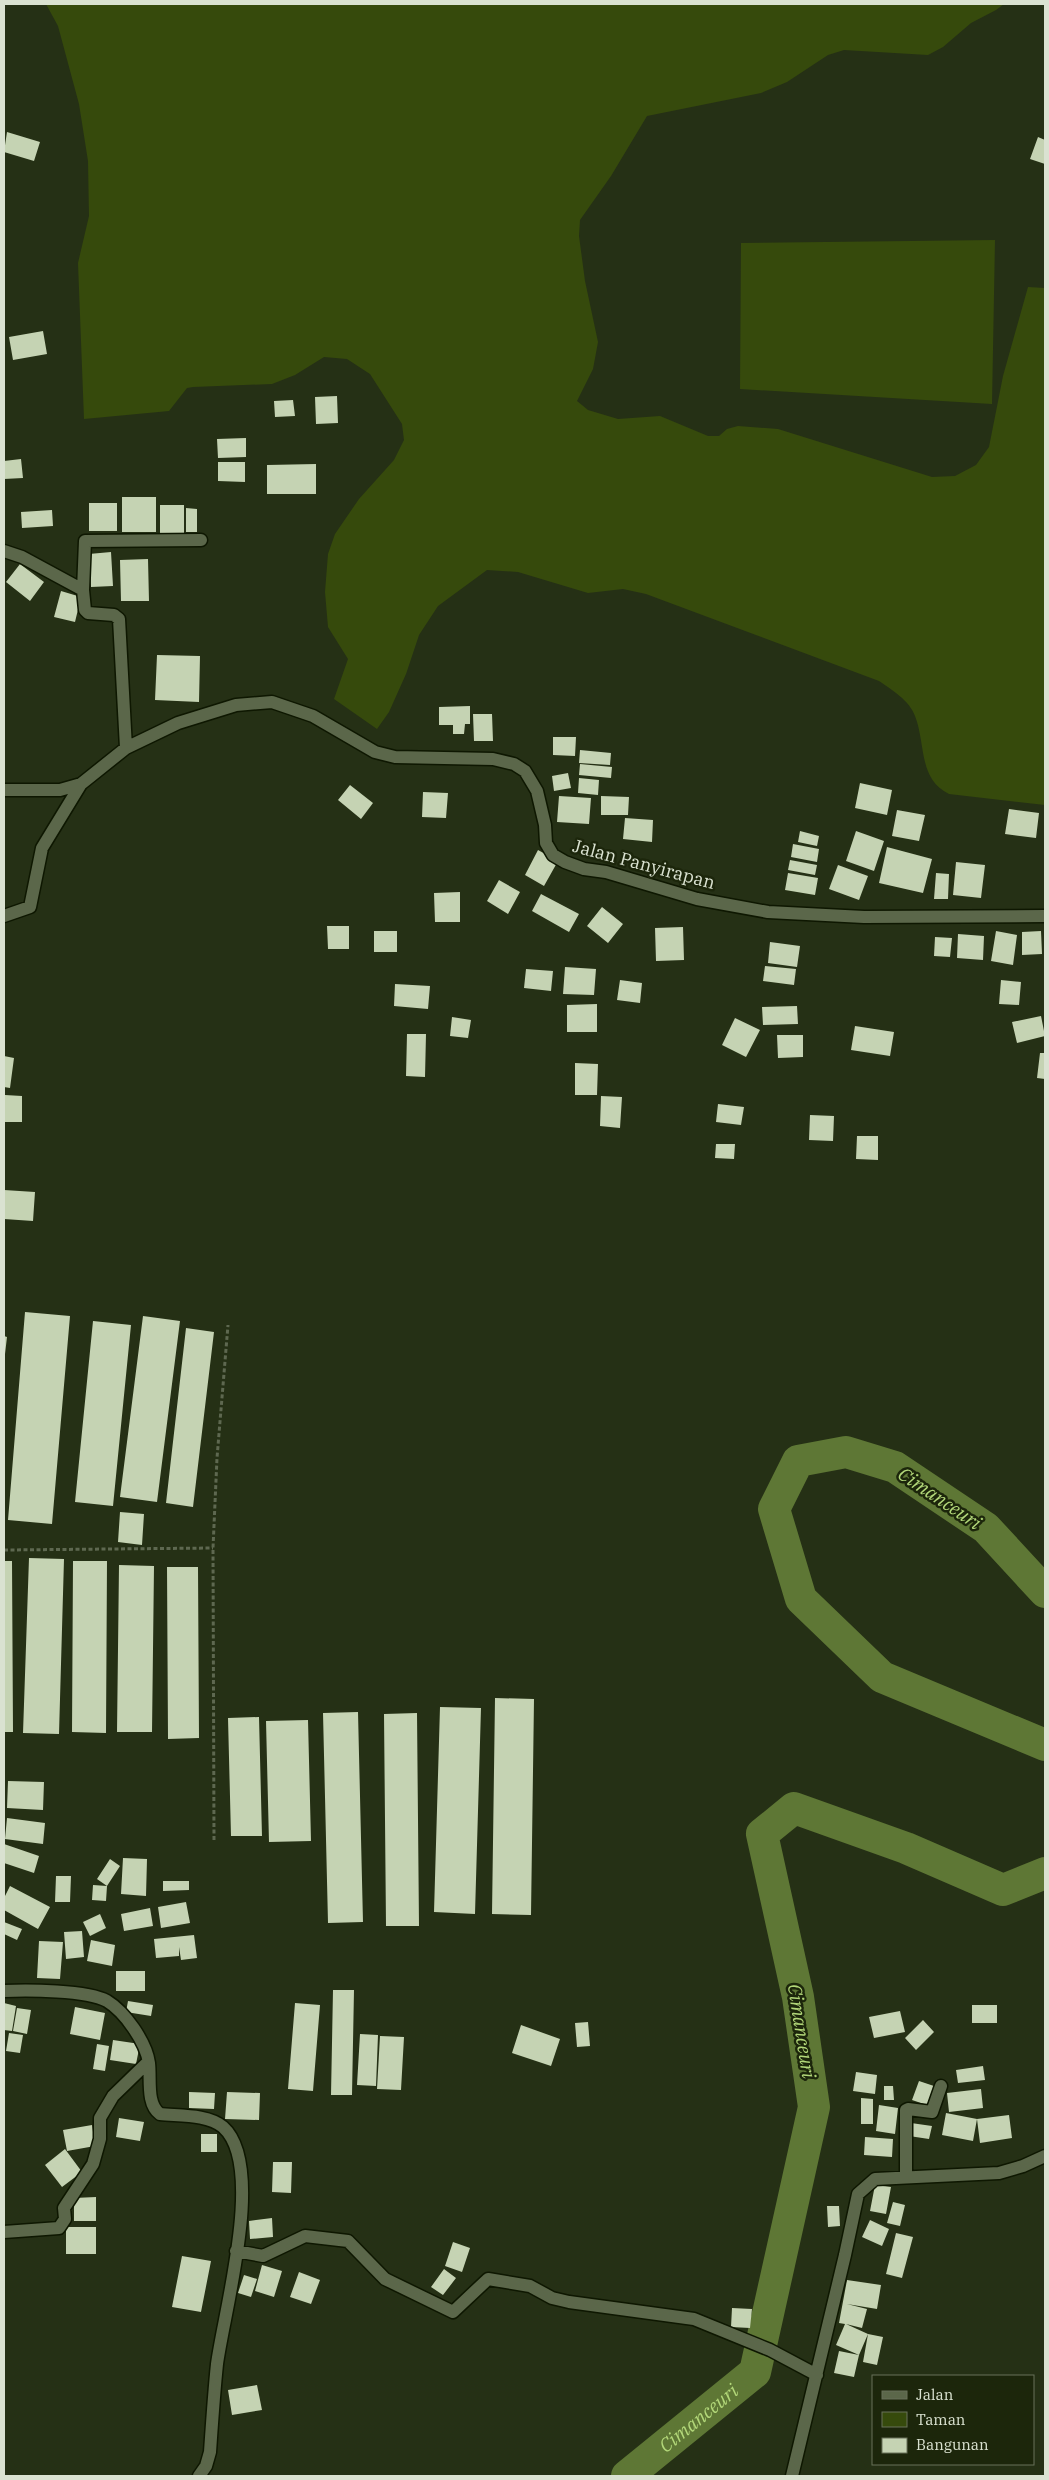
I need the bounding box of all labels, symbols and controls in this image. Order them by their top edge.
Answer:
street label: Jalan Panyirapan [570,834,718,894]
water label: Cimanceuri [894,1461,986,1535]
water label: Cimanceuri [783,1982,821,2080]
legend [872,2375,1034,2465]
water label: Cimanceuri [654,2378,743,2457]
text: Jalan [916,2385,954,2404]
text: Taman [916,2410,966,2429]
text: Bangunan [916,2435,989,2454]

